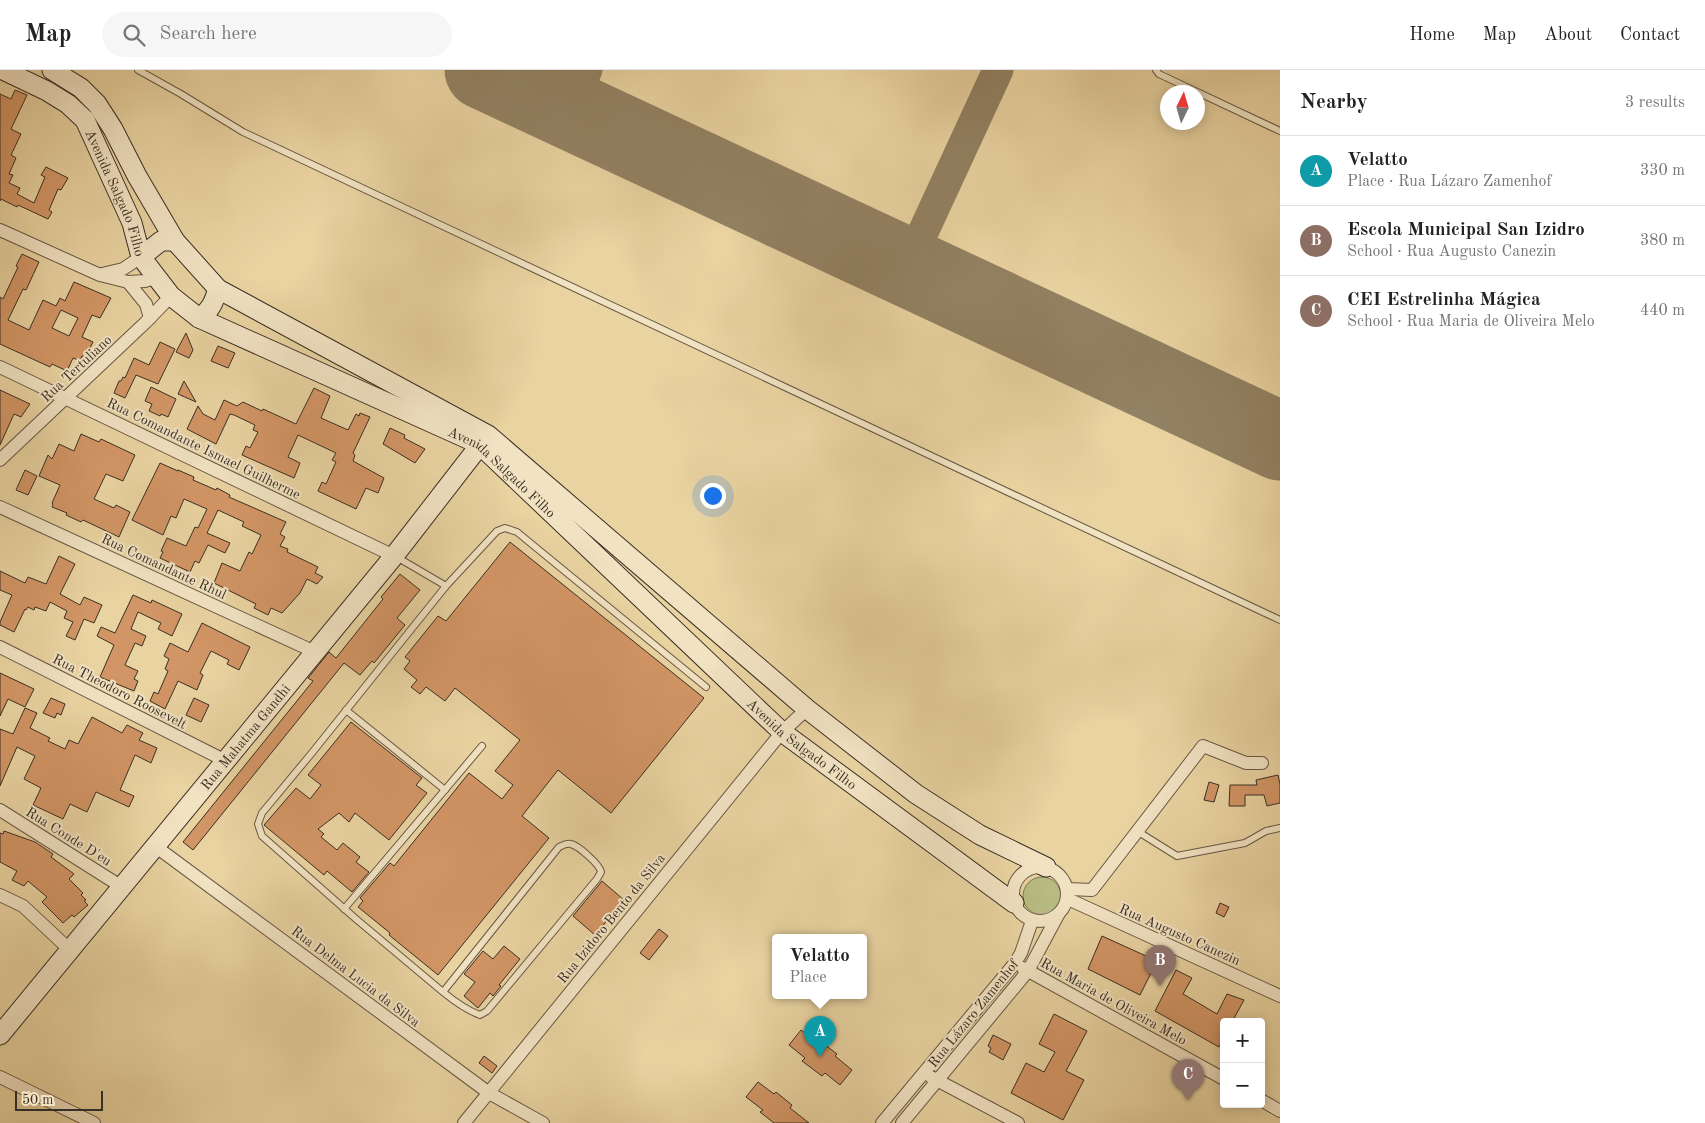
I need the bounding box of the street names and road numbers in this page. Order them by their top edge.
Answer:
street label: Avenida Salgado Filho [82,128,147,258]
street label: Rua Tertuliano [39,333,115,405]
street label: Rua Comandante Ismael Guilherme [105,396,303,502]
street label: Avenida Salgado Filho [445,425,558,521]
street label: Rua Comandante Rhul [99,532,228,602]
street label: Rua Theodoro Roosevelt [50,652,189,732]
street label: Rua Mahatma Gandhi [199,682,293,793]
street label: Avenida Salgado Filho [744,697,859,792]
street label: Rua Conde D'eu [23,805,114,869]
street label: Rua Izidoro Bento da Silva [555,851,668,986]
street label: Rua Augusto Canezin [1117,902,1243,968]
street label: Rua Delma Lucia da Silva [288,924,422,1030]
street label: Rua Lázaro Zamenhof [926,956,1022,1070]
street label: Rua Maria de Oliveira Melo [1038,956,1189,1048]

